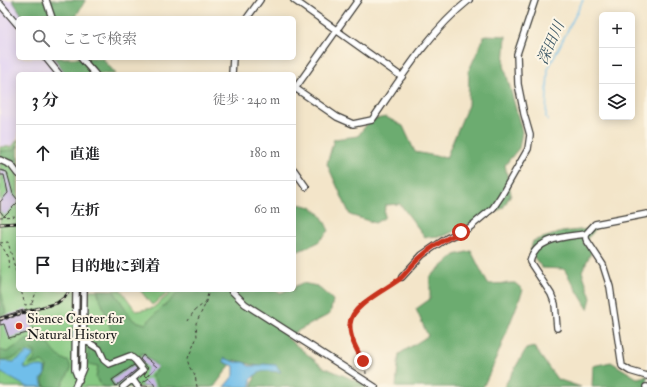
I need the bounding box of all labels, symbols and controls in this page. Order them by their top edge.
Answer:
map controls [599,12,635,120]
button: + [599,12,635,48]
search box [16,16,296,60]
water label: 深田川 [533,17,570,67]
icon: search [30,27,52,49]
text: ここで検索 [62,30,137,49]
button: − [599,48,635,84]
button: layers [599,84,635,120]
text: 3 分 [32,90,59,111]
text: 徒歩 · 240 m [213,92,280,108]
icon: ahead [32,142,54,164]
text: 直進 [70,145,100,164]
text: 180 m [250,145,280,161]
icon: left [32,198,54,220]
text: 左折 [70,201,100,220]
text: 60 m [254,201,280,217]
route start [452,223,470,241]
icon: arrive [32,254,54,276]
text: 目的地に到着 [70,257,160,276]
place label: Sience Center for Natural History [27,310,125,344]
marker: Sience Center for Natural History [14,321,24,331]
route end [354,352,372,370]

